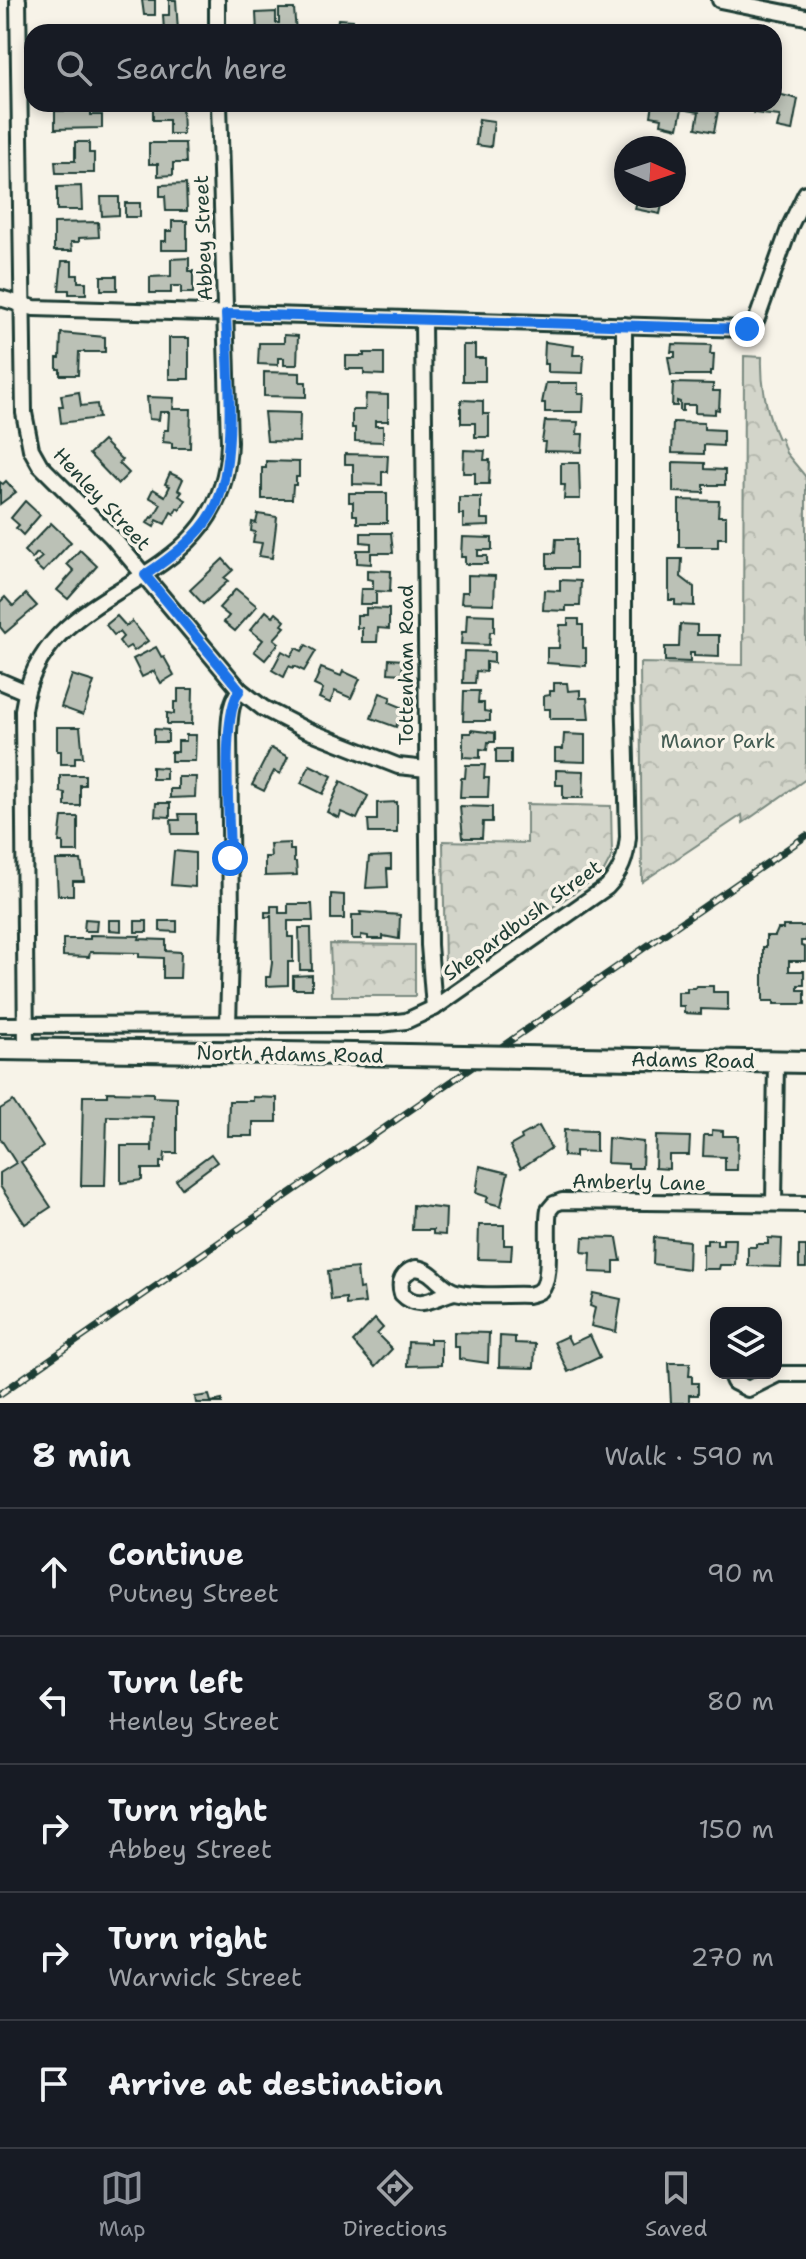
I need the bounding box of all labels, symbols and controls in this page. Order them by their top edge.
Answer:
search box [24,24,782,112]
icon: search [52,46,96,90]
text: Search here [116,48,287,89]
north arrow [614,136,686,208]
street label: Abbey Street [188,174,218,302]
route end [729,311,765,347]
street label: Henley Street [48,442,156,556]
street label: Tottenham Road [393,584,419,745]
park label: Manor Park [661,728,775,754]
route start [212,840,248,876]
street label: Shepardbush Street [437,854,607,986]
street label: North Adams Road [196,1039,384,1069]
street label: Adams Road [631,1046,755,1074]
street label: Amberly Lane [572,1168,706,1196]
map controls [710,1307,782,1379]
button: layers [710,1307,782,1379]
text: 8 min [32,1432,131,1478]
text: Walk · 590 m [604,1438,774,1473]
text: Continue [108,1534,244,1575]
icon: ahead [32,1550,76,1594]
text: 90 m [707,1555,774,1590]
text: Putney Street [108,1575,279,1610]
text: Turn left [108,1662,243,1703]
icon: left [32,1678,76,1722]
text: 80 m [707,1683,774,1718]
text: Henley Street [108,1703,279,1738]
text: Turn right [108,1790,267,1831]
icon: right [32,1806,76,1850]
text: 150 m [698,1811,774,1846]
text: Abbey Street [108,1831,272,1866]
text: Turn right [108,1918,267,1959]
icon: right [32,1934,76,1978]
text: 270 m [691,1939,774,1974]
text: Warwick Street [108,1959,302,1994]
icon: arrive [32,2062,76,2106]
text: Arrive at destination [108,2064,443,2105]
tab: Map [99,2166,146,2243]
tab: Directions [343,2166,448,2243]
tab: Saved [645,2166,707,2243]

